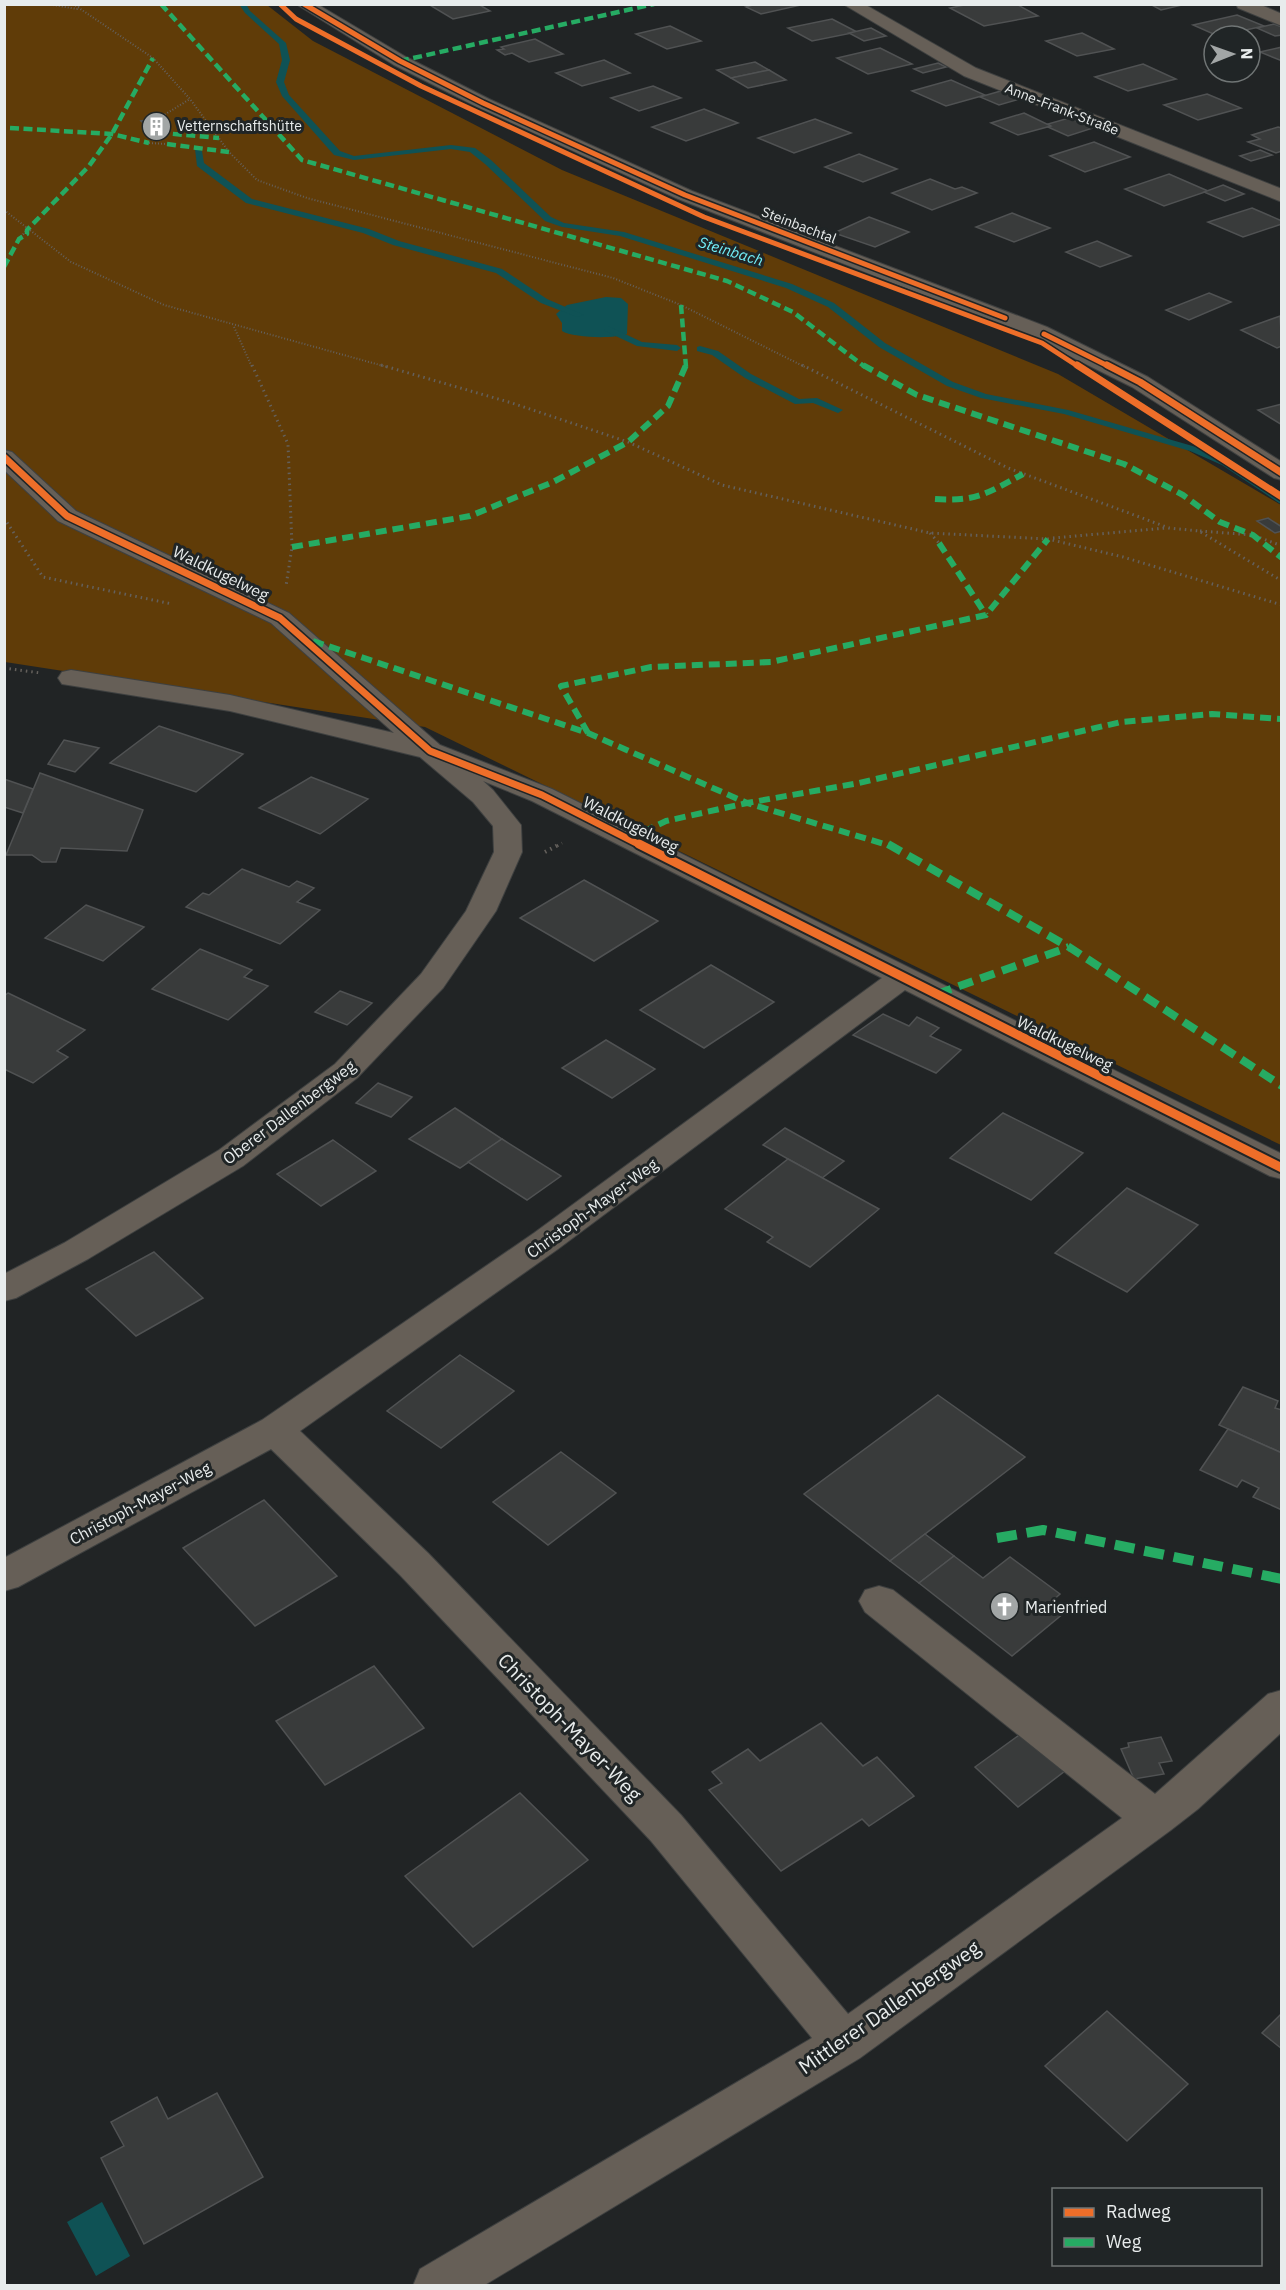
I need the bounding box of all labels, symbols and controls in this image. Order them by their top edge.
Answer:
north arrow [1202,24,1262,84]
text: N [1237,48,1257,60]
street label: Anne-Frank-Straße [1002,79,1122,139]
building icon: Vetternschaftshütte [140,110,172,142]
place label: Vetternschaftshütte [177,117,302,135]
street label: Steinbachtal [759,202,839,248]
water label: Steinbach [696,232,766,270]
street label: Waldkugelweg [170,541,273,605]
street label: Waldkugelweg [580,791,683,857]
street label: Waldkugelweg [1014,1011,1117,1075]
street label: Oberer Dallenbergweg [219,1055,360,1168]
street label: Christoph-Mayer-Weg [523,1153,662,1262]
street label: Christoph-Mayer-Weg [66,1457,214,1549]
church icon: Marienfried [988,1591,1020,1623]
place label: Marienfried [1025,1597,1107,1617]
street label: Christoph-Mayer-Weg [492,1647,648,1807]
street label: Mittlerer Dallenbergweg [793,1934,986,2080]
legend [1052,2188,1262,2266]
text: Radweg [1106,2200,1171,2223]
text: Weg [1106,2230,1142,2253]

